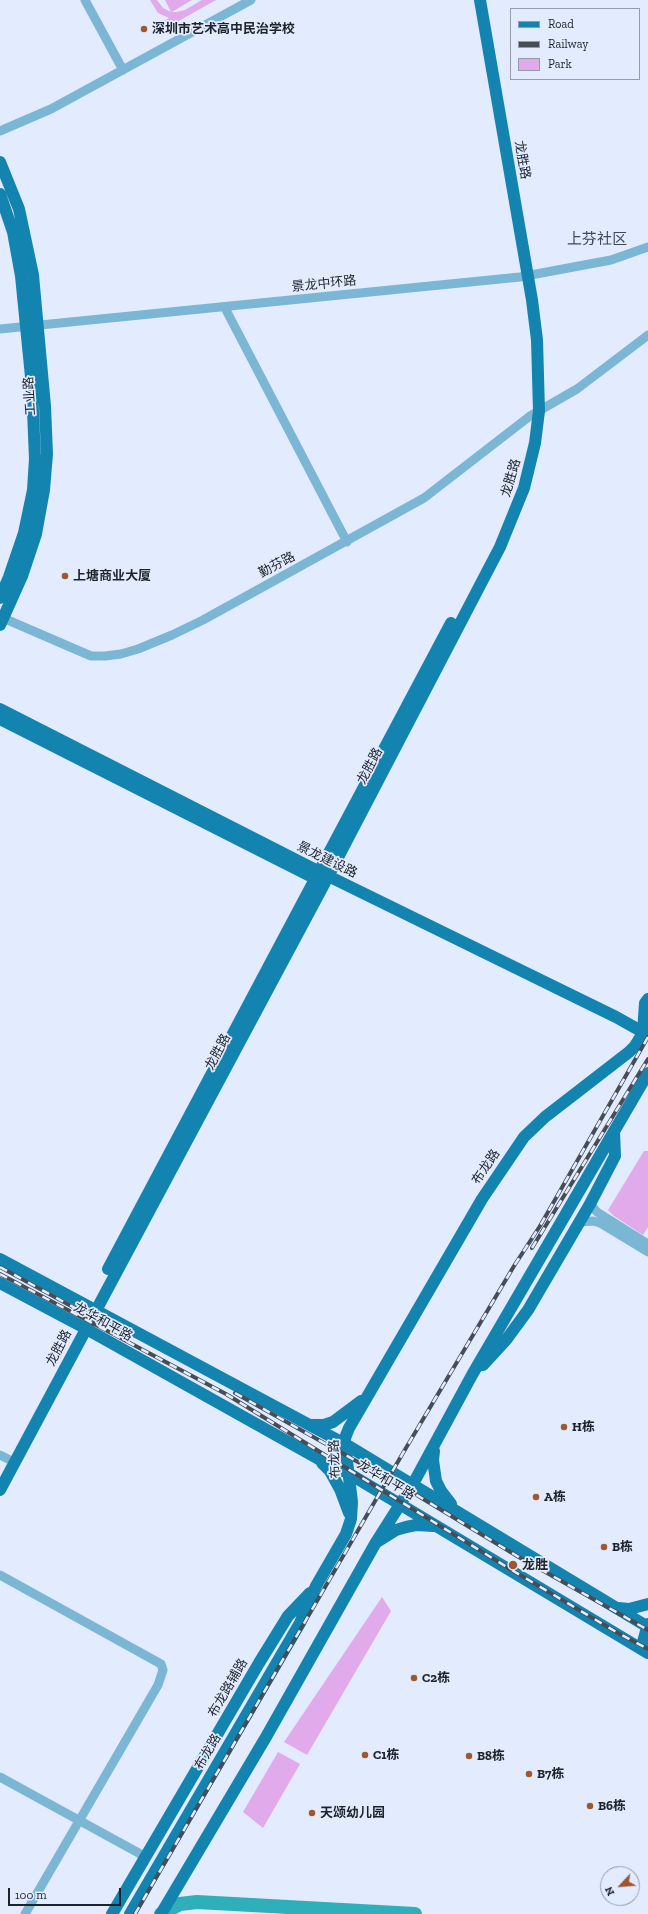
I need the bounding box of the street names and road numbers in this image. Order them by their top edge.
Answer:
street label: 龙胜路 [511,139,533,181]
street label: 景龙中环路 [291,273,357,295]
street label: 工业路 [21,376,39,416]
street label: 龙胜路 [498,457,524,499]
street label: 勤芬路 [256,549,298,581]
street label: 龙胜路 [354,745,386,787]
street label: 景龙建设路 [294,839,360,881]
street label: 龙胜路 [202,1031,234,1073]
street label: 布龙路 [469,1146,503,1188]
street label: 龙华和平路 [71,1299,135,1345]
street label: 龙胜路 [43,1327,75,1369]
street label: 布龙路 [326,1439,344,1479]
street label: 龙华和平路 [354,1457,418,1503]
street label: 布龙路辅路 [205,1656,251,1720]
street label: 布龙路 [191,1731,225,1773]

